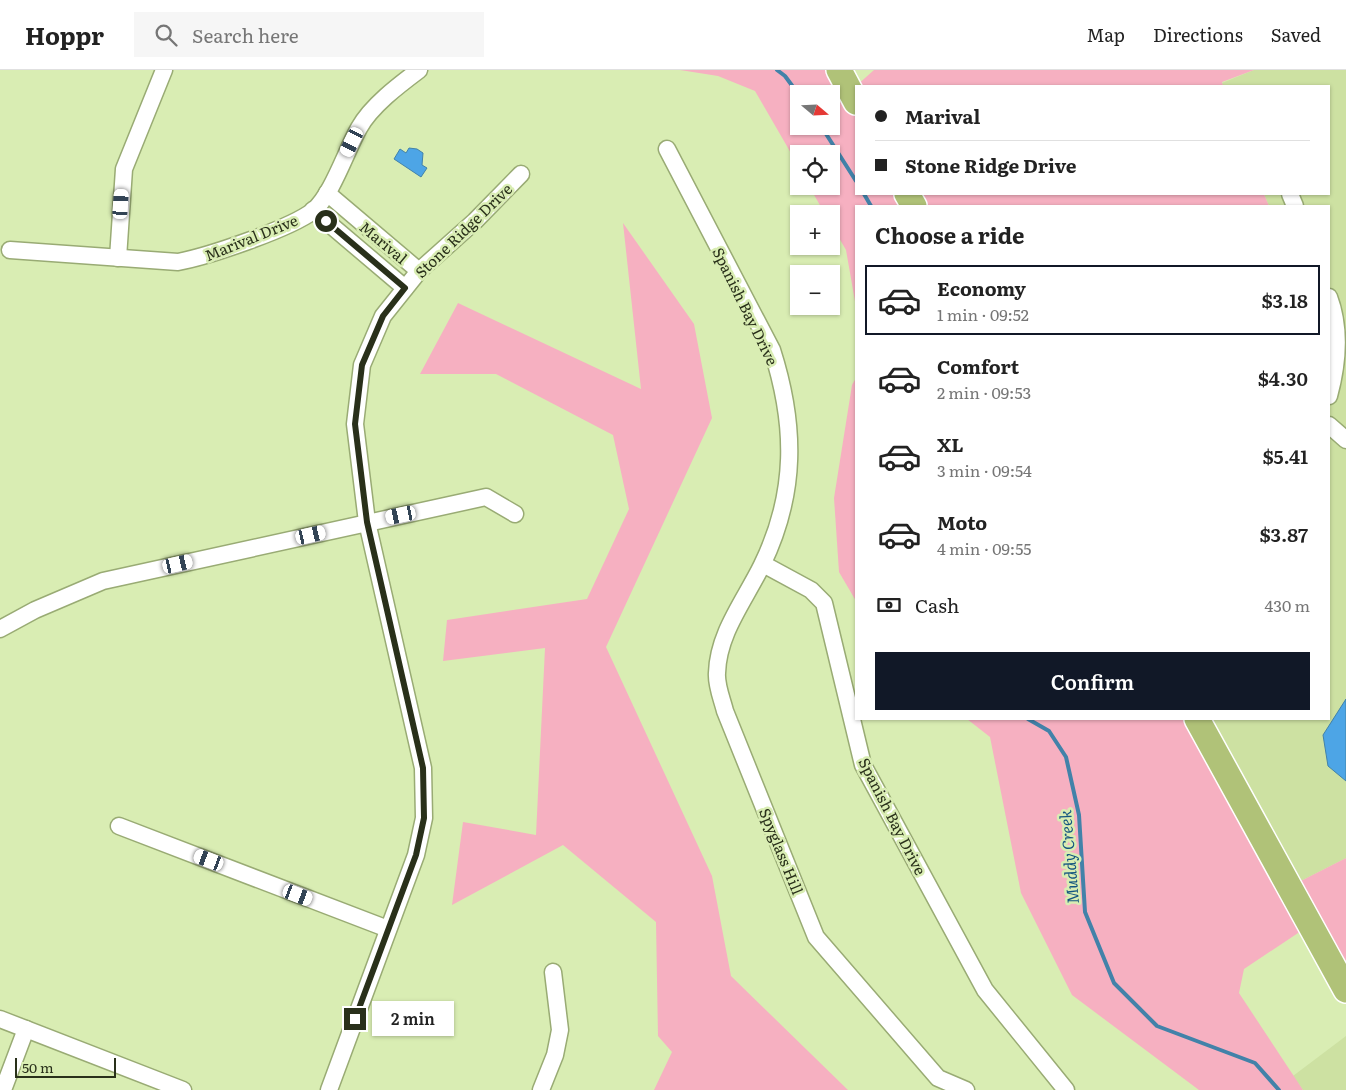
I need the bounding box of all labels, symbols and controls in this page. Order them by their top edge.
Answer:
search box [134,12,484,57]
text: Hoppr [25,17,104,52]
icon: search [152,21,180,49]
text: Search here [192,21,299,49]
text: Map [1087,21,1125,48]
text: Directions [1153,21,1243,48]
text: Saved [1271,21,1321,48]
north arrow [790,85,840,135]
map controls [790,85,840,315]
text: Marival [905,102,980,130]
car [338,125,365,159]
button: locate [790,145,840,195]
text: Stone Ridge Drive [905,151,1077,179]
street label: Stone Ridge Drive [409,177,517,283]
car [112,189,129,219]
button: + [790,205,840,255]
street label: Marival Drive [201,208,301,266]
route start [315,210,337,232]
street label: Marival [355,215,413,269]
text: Choose a ride [875,218,1024,251]
street label: Spanish Bay Drive [707,243,785,369]
button: − [790,265,840,315]
text: Economy [937,274,1026,302]
icon: car [877,278,922,323]
text: $3.18 [1262,286,1308,314]
text: 1 min · 09:52 [937,302,1029,326]
text: Comfort [937,352,1019,380]
icon: car [877,356,922,401]
text: $4.30 [1258,364,1308,392]
text: 2 min · 09:53 [937,380,1031,404]
text: XL [937,430,964,458]
icon: car [877,434,922,479]
text: $5.41 [1262,442,1308,470]
text: 3 min · 09:54 [937,458,1032,482]
car [384,505,417,525]
text: Moto [937,508,987,536]
icon: car [877,512,922,557]
text: $3.87 [1260,520,1308,548]
car [294,524,327,546]
text: 4 min · 09:55 [937,536,1031,560]
car [161,553,194,575]
icon: cash [875,591,903,619]
text: Cash [915,591,959,619]
text: 430 m [1265,593,1310,617]
button: Confirm [875,652,1310,710]
street label: Spanish Bay Drive [853,753,933,879]
street label: Spyglass Hill [754,804,810,898]
water label: Muddy Creek [1052,809,1084,905]
car [192,848,225,872]
car [281,883,314,907]
callout: 2 min [372,1002,455,1036]
text: 2 min [391,1006,435,1030]
route end [344,1008,366,1030]
scale bar [15,1055,116,1078]
text: 50 m [22,1057,54,1077]

